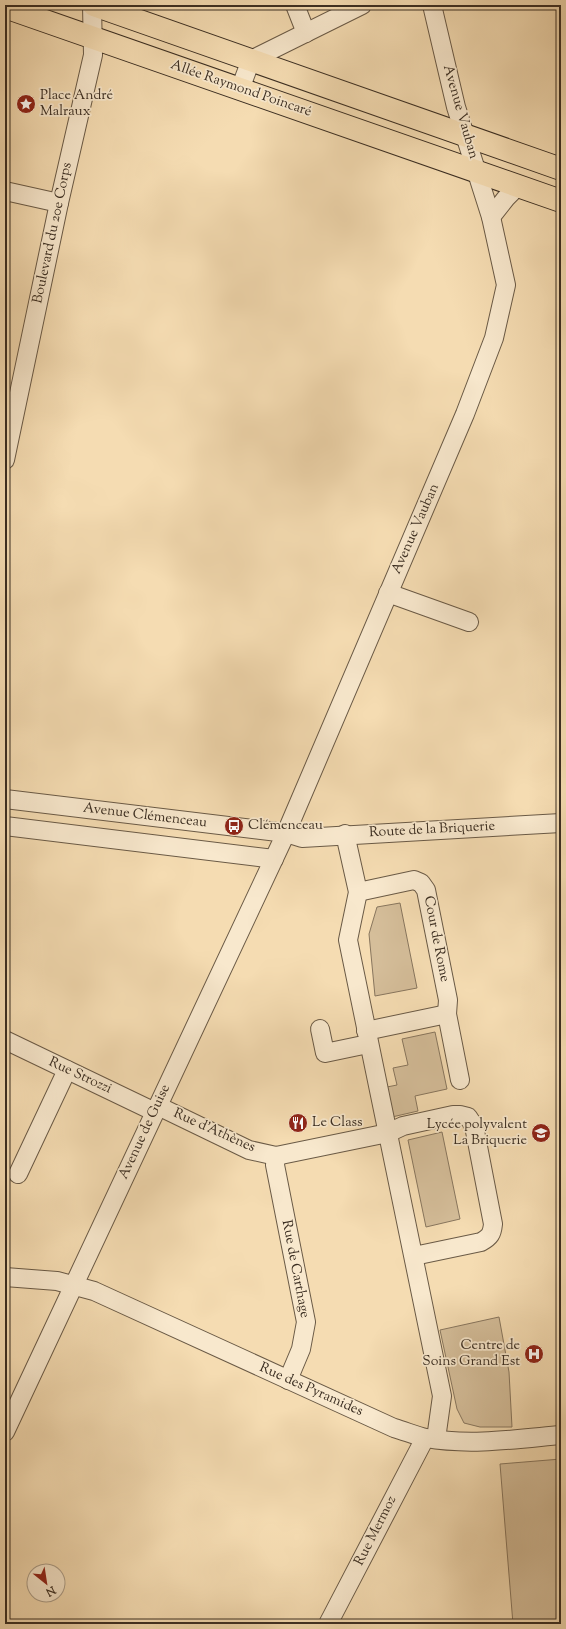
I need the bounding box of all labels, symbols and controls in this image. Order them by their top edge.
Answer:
street label: Allée Raymond Poincaré [168,55,314,123]
street label: Avenue Vauban [437,63,483,161]
place label: Place André Malraux [40,86,113,122]
place icon: Place André Malraux [15,93,37,115]
street label: Boulevard du 20e Corps [28,161,78,305]
street label: Avenue Vauban [387,481,445,577]
street label: Avenue Clémenceau [82,798,208,834]
bus stop icon: Clémenceau [223,815,245,837]
place label: Clémenceau [248,816,323,836]
street label: Route de la Briquerie [368,817,496,843]
street label: Cour de Rome [418,894,454,984]
street label: Rue Strozzi [45,1053,115,1099]
street label: Avenue de Guise [114,1081,176,1183]
street label: Rue d'Athènes [170,1104,258,1158]
restaurant icon: Le Class [287,1112,309,1134]
place label: Le Class [312,1113,363,1133]
place label: Lycée polyvalent La Briquerie [427,1115,527,1151]
school or university icon: Lycée polyvalent La Briquerie [530,1122,552,1144]
street label: Rue de Carthage [276,1218,314,1320]
place label: Centre de Soins Grand Est [422,1336,520,1372]
hospital icon: Centre de Soins Grand Est [523,1343,545,1365]
street label: Rue des Pyramides [256,1358,366,1422]
street label: Rue Mermoz [350,1493,402,1569]
north arrow [26,1563,66,1603]
text: N [43,1581,59,1600]

